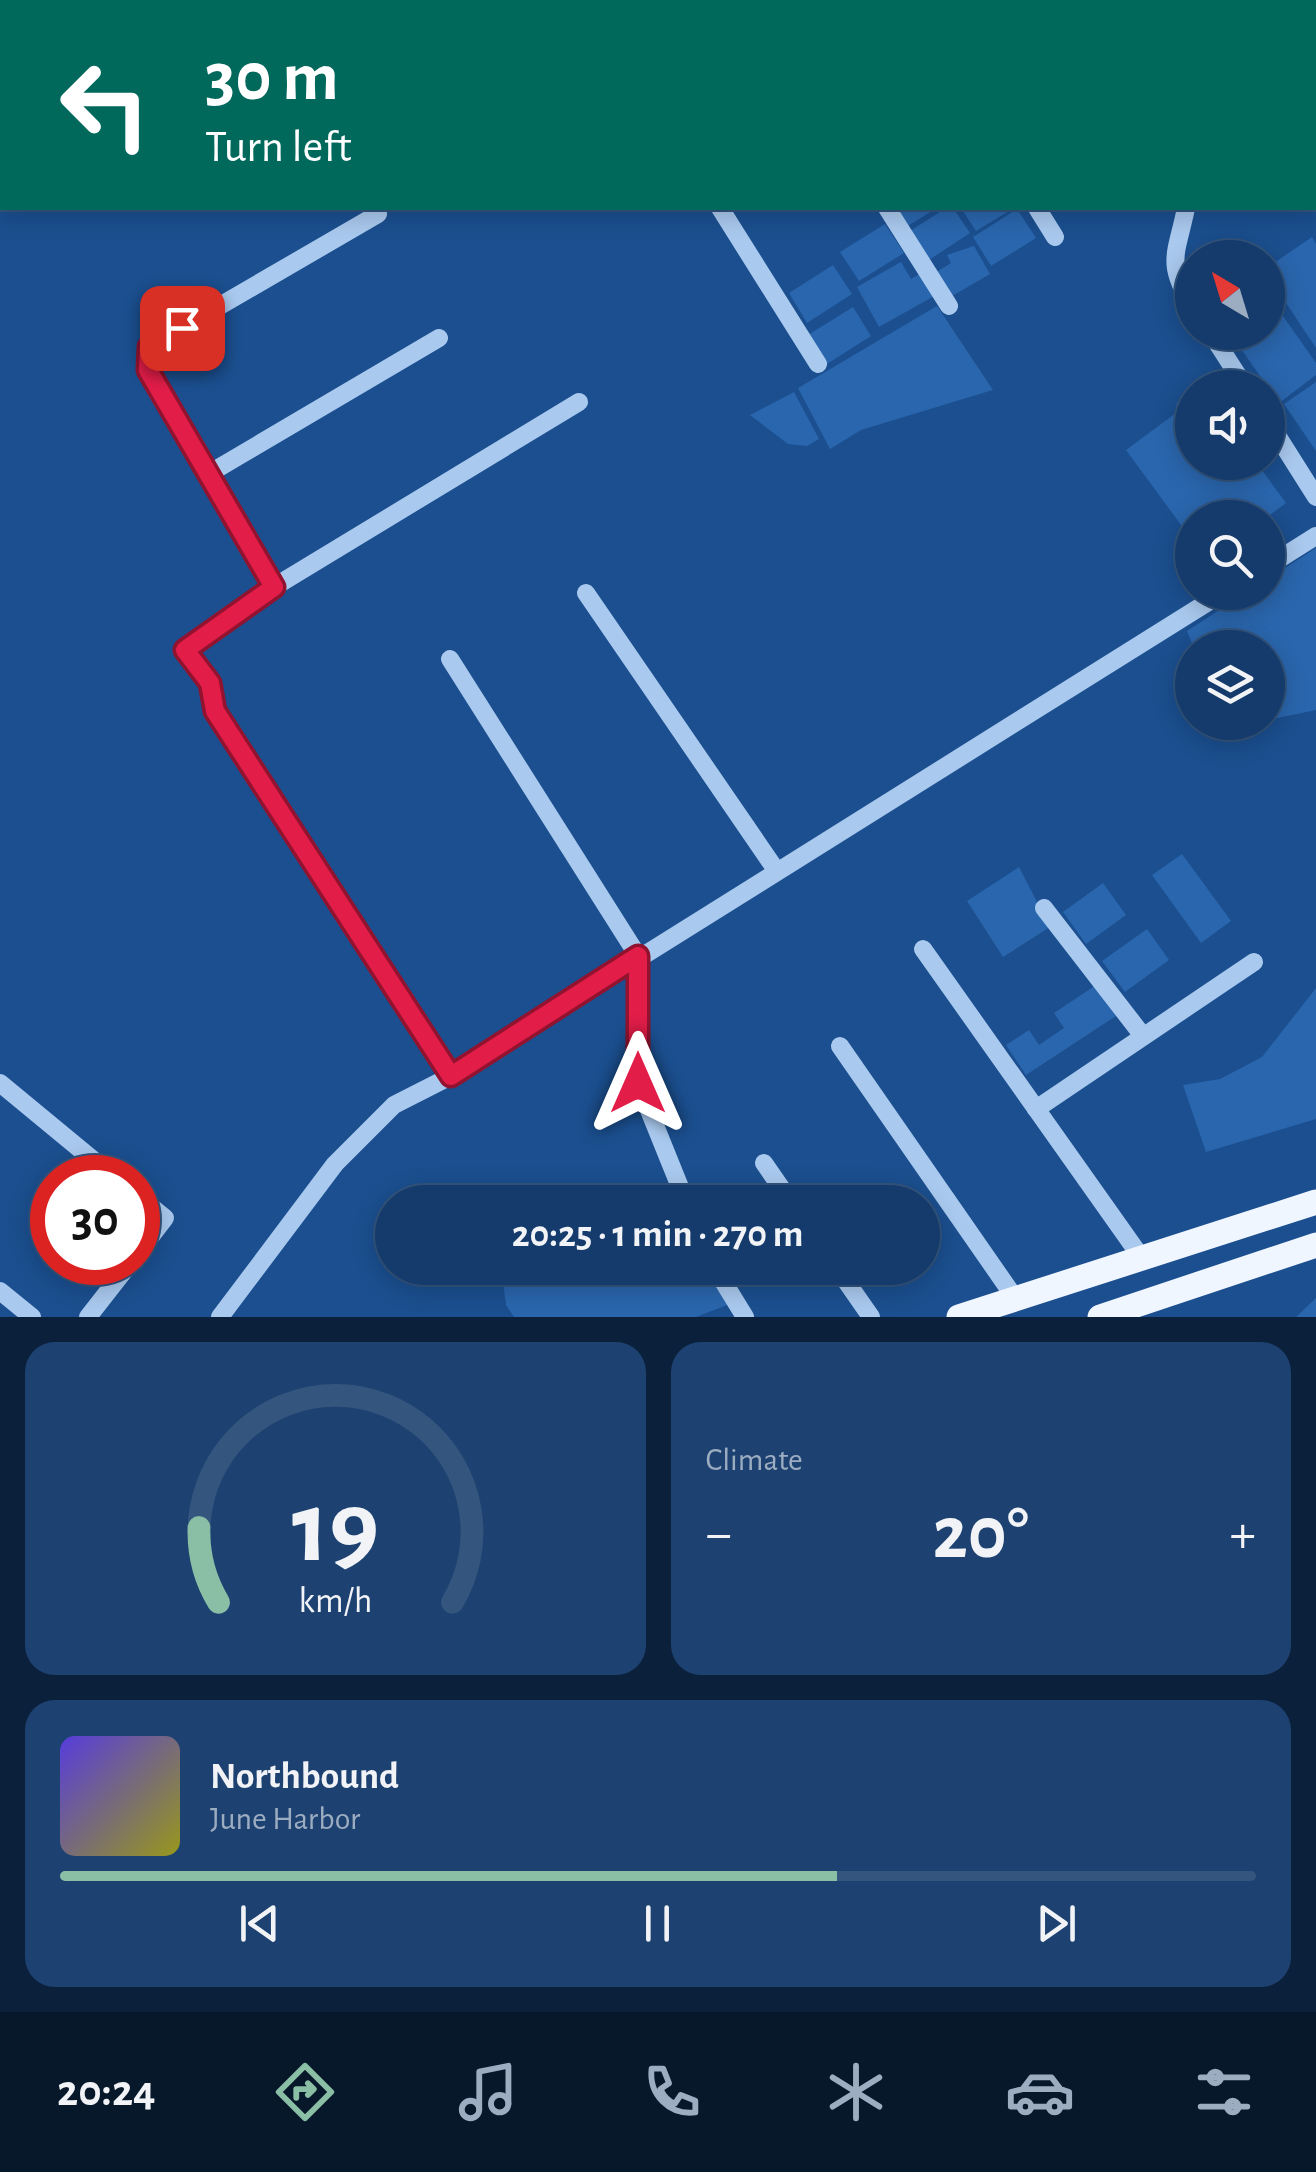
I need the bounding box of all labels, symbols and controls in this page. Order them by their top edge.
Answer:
icon: left [40,40,170,170]
text: 30 m [205,43,339,113]
text: Turn left [205,125,352,170]
north arrow [1175,240,1285,350]
map controls [1175,240,1285,740]
pin [140,286,225,371]
icon: arrive [155,301,210,356]
button: sound [1175,370,1285,480]
button: search [1175,500,1285,610]
button: layers [1175,630,1285,740]
position arrow [586,1031,690,1135]
speed limit sign: 30 [30,1155,160,1285]
text: 20:25 · 1 min · 270 m [512,1216,803,1254]
text: Climate [706,1444,803,1476]
text: 19 [291,1477,379,1581]
text: 20° [933,1497,1029,1572]
text: − [706,1507,732,1562]
text: + [1230,1507,1256,1562]
text: km/h [298,1583,372,1619]
text: Northbound [210,1758,399,1796]
text: June Harbor [210,1803,360,1835]
icon: previous [232,1896,287,1951]
icon: pause [630,1896,685,1951]
icon: next [1029,1896,1084,1951]
icon: directions [270,2057,340,2127]
icon: music [453,2057,523,2127]
icon: phone [637,2057,707,2127]
icon: climate [821,2057,891,2127]
icon: car [1005,2057,1075,2127]
icon: filters [1189,2057,1259,2127]
text: 20:24 [57,2069,156,2114]

